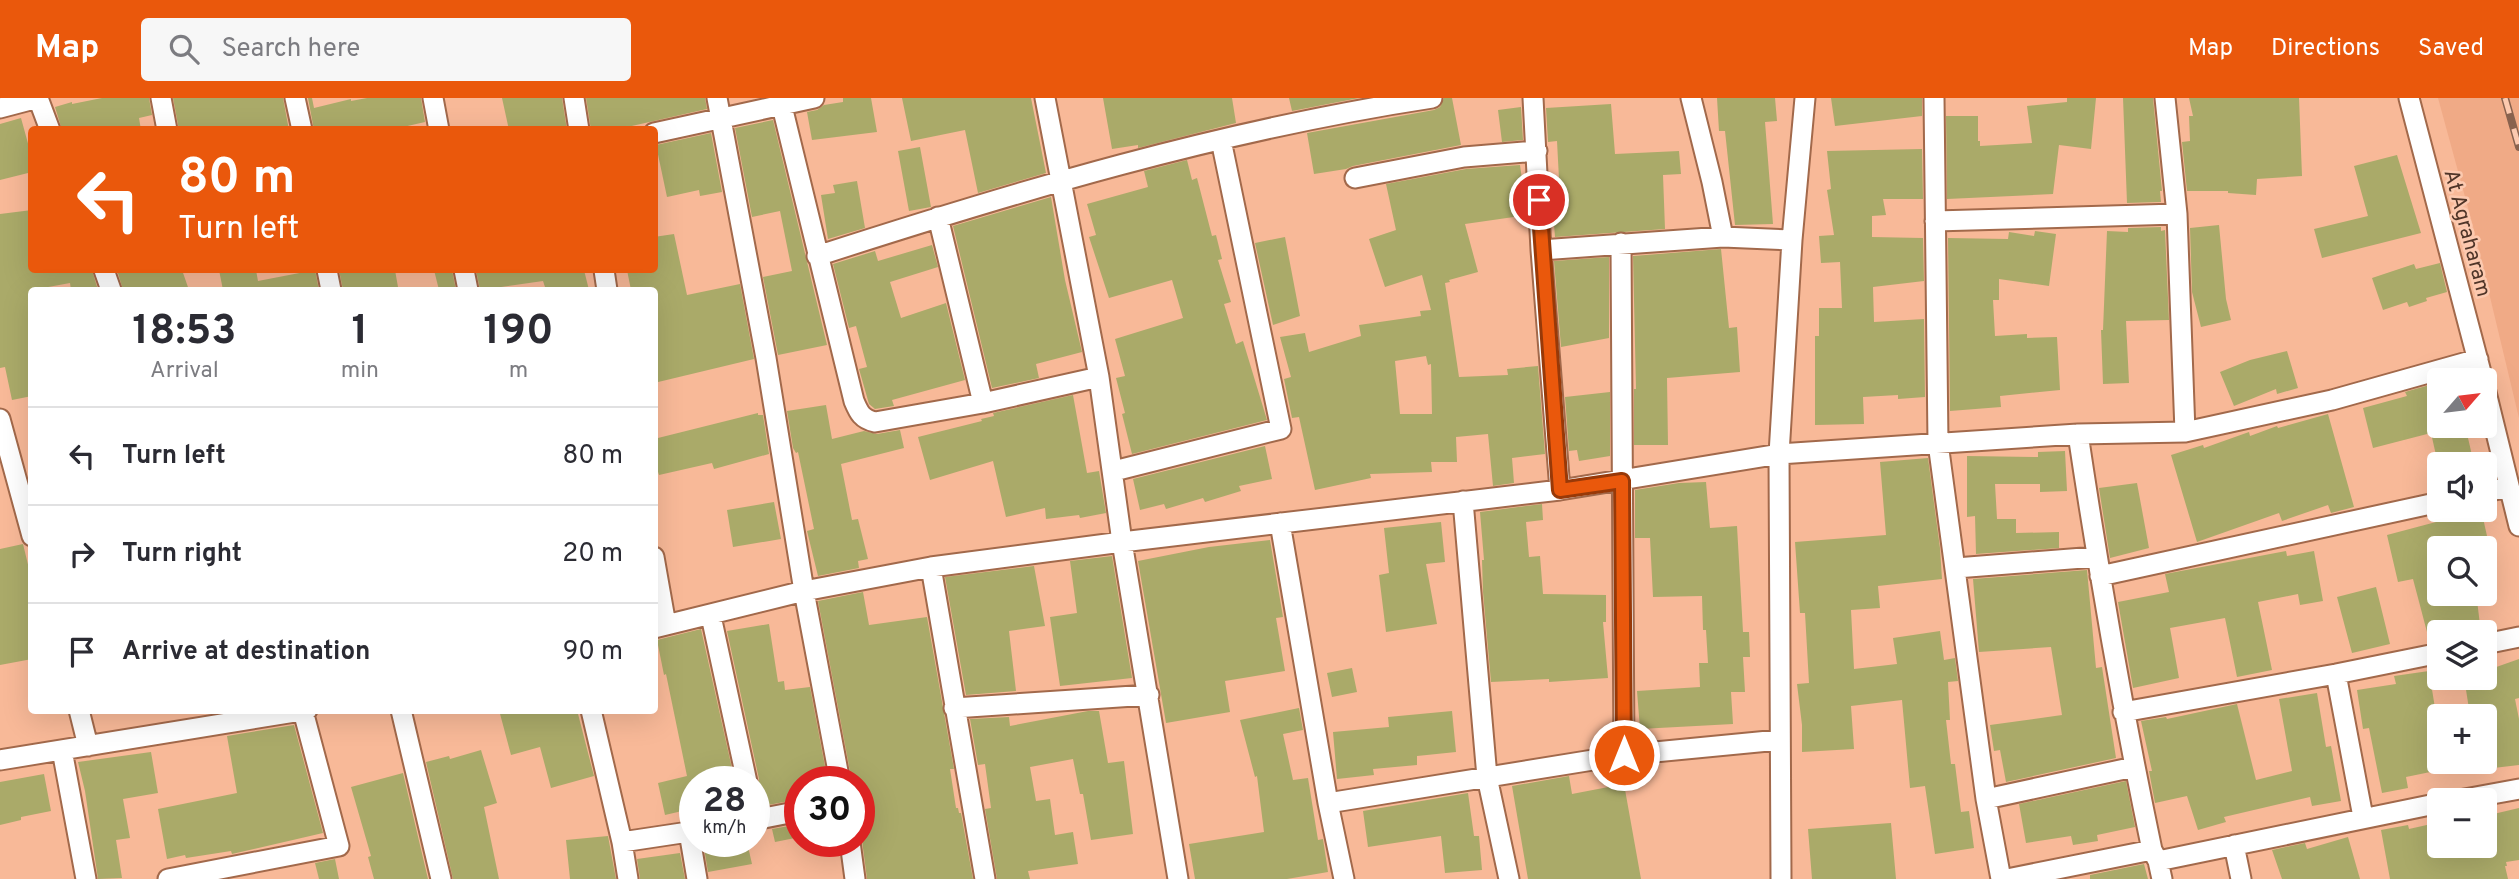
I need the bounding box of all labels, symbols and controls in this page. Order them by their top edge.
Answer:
search box [141,18,631,81]
text: Map [35,28,99,70]
icon: search [165,30,203,68]
text: Search here [221,33,360,66]
text: Map [2188,34,2233,64]
text: Directions [2271,34,2380,64]
text: Saved [2418,34,2484,64]
text: 80 m [178,149,295,211]
icon: left [63,154,154,245]
street label: At Agraharam [2437,167,2497,300]
pin [1509,170,1569,230]
icon: arrive [1520,181,1558,219]
text: Turn left [178,210,299,250]
text: 18:53 [132,306,237,359]
text: 1 [352,306,368,359]
text: 190 [483,306,554,359]
text: Arrival [150,357,219,386]
text: min [341,357,379,386]
text: m [509,357,528,386]
north arrow [2427,368,2497,438]
map controls [2427,368,2497,858]
icon: left [63,437,101,475]
text: Turn left [122,440,226,473]
text: 80 m [563,440,623,473]
button: sound [2427,452,2497,522]
icon: right [63,535,101,573]
button: search [2427,536,2497,606]
text: Turn right [122,538,242,571]
text: 20 m [562,538,623,571]
button: layers [2427,620,2497,690]
icon: arrive [63,633,101,671]
text: Arrive at destination [122,636,370,669]
text: 90 m [563,636,623,669]
button: + [2427,704,2497,774]
position arrow [1587,718,1661,792]
speed limit sign: 30 [784,766,875,857]
text: 28 [703,780,746,824]
button: − [2427,788,2497,858]
text: km/h [703,817,746,840]

